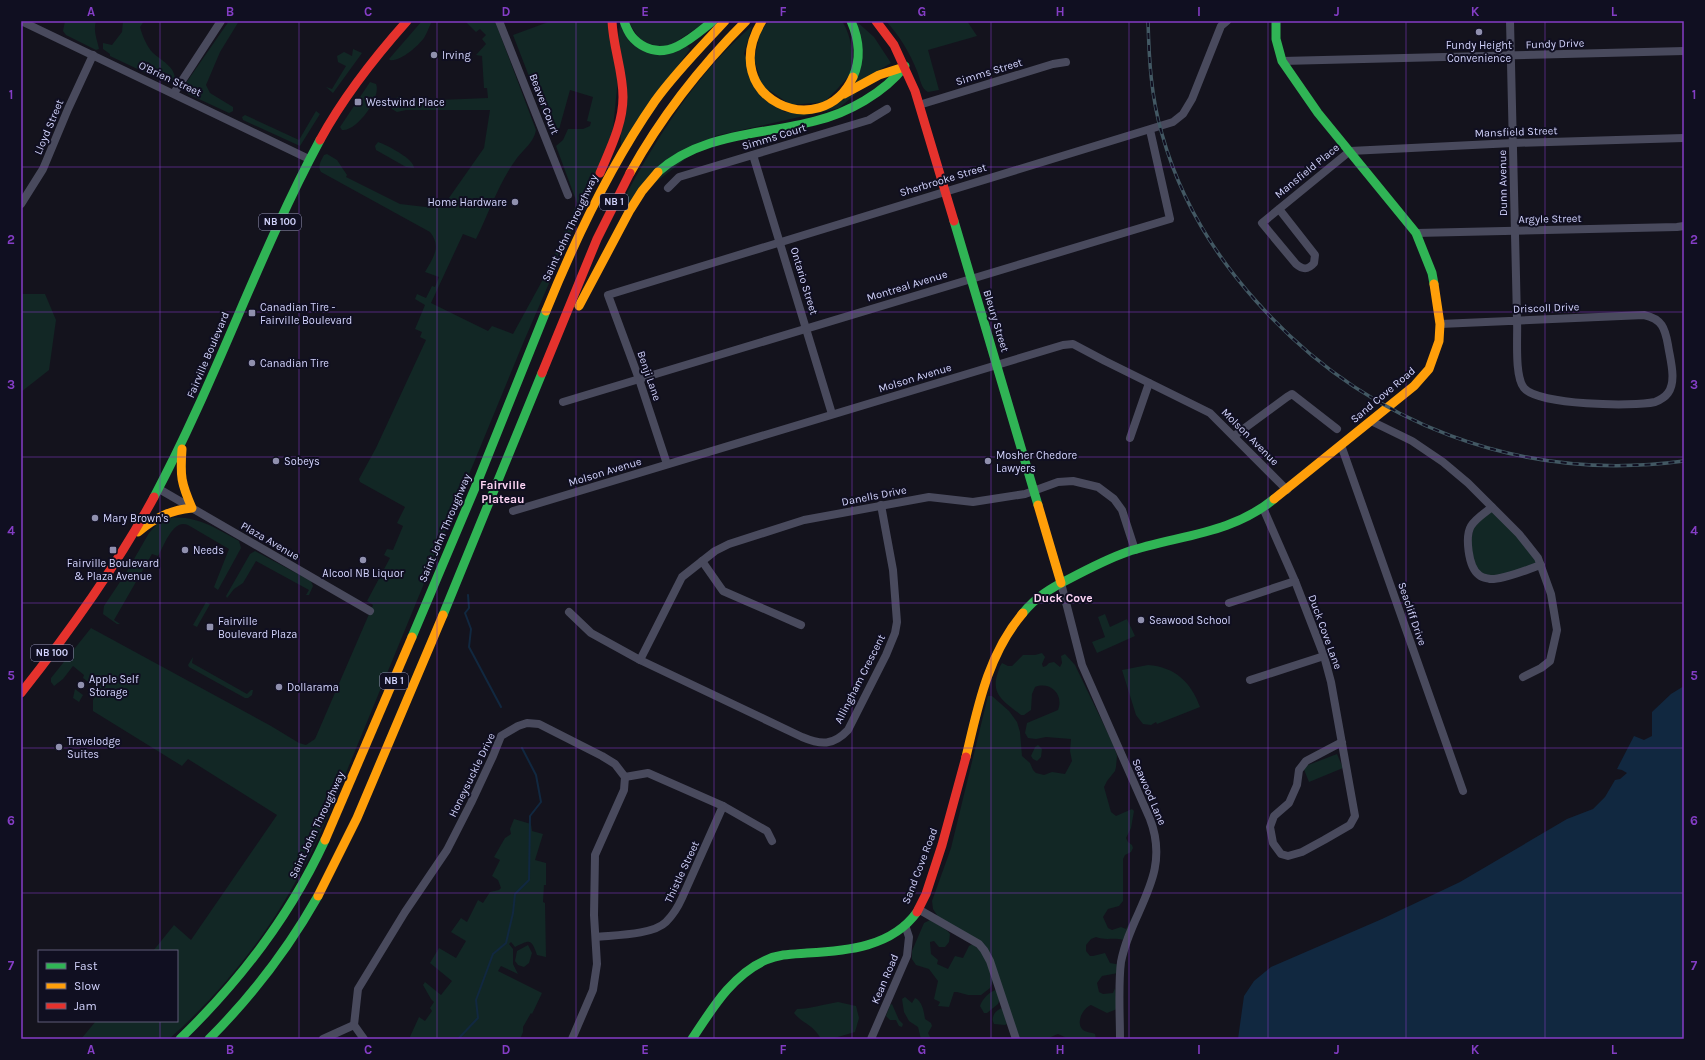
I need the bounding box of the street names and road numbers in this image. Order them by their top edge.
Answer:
street label: Fundy Drive [1525,36,1585,52]
street label: Simms Street [954,56,1024,88]
street label: O'Brien Street [137,59,203,99]
street label: Beaver Court [526,72,562,136]
street label: Lloyd Street [32,97,66,157]
street label: Simms Court [740,121,808,153]
street label: Mansfield Street [1474,124,1558,140]
street label: Mansfield Place [1272,141,1342,201]
street label: Dunn Avenue [1496,150,1510,216]
street label: Sherbrooke Street [898,161,988,199]
street label: Saint John Throughway [539,172,601,284]
road number: NB 1 [600,194,628,210]
street label: Argyle Street [1518,212,1582,226]
road number: NB 100 [259,214,301,230]
street label: Ontario Street [788,246,820,316]
street label: Montreal Avenue [865,267,949,304]
street label: Bleury Street [980,288,1012,354]
street label: Driscoll Drive [1513,300,1580,316]
street label: Fairville Boulevard [184,310,232,400]
street label: Benji Lane [634,349,664,403]
street label: Molson Avenue [877,361,953,395]
street label: Sand Cove Road [1348,364,1418,426]
street label: Molson Avenue [1219,406,1282,469]
street label: Molson Avenue [567,455,643,489]
street label: Saint John Throughway [416,472,474,584]
street label: Danells Drive [840,483,908,509]
street label: Plaza Avenue [238,519,302,563]
street label: Seacliff Drive [1395,581,1429,648]
street label: Duck Cove Lane [1305,593,1345,671]
street label: Allingham Crescent [832,632,888,726]
road number: NB 100 [31,645,73,661]
road number: NB 1 [380,673,408,689]
street label: Honeysuckle Drive [446,730,498,819]
street label: Seawood Lane [1129,757,1169,828]
street label: Saint John Throughway [286,769,348,881]
street label: Sand Cove Road [900,826,940,906]
street label: Thistle Street [662,839,702,905]
street label: Kean Road [869,952,901,1006]

